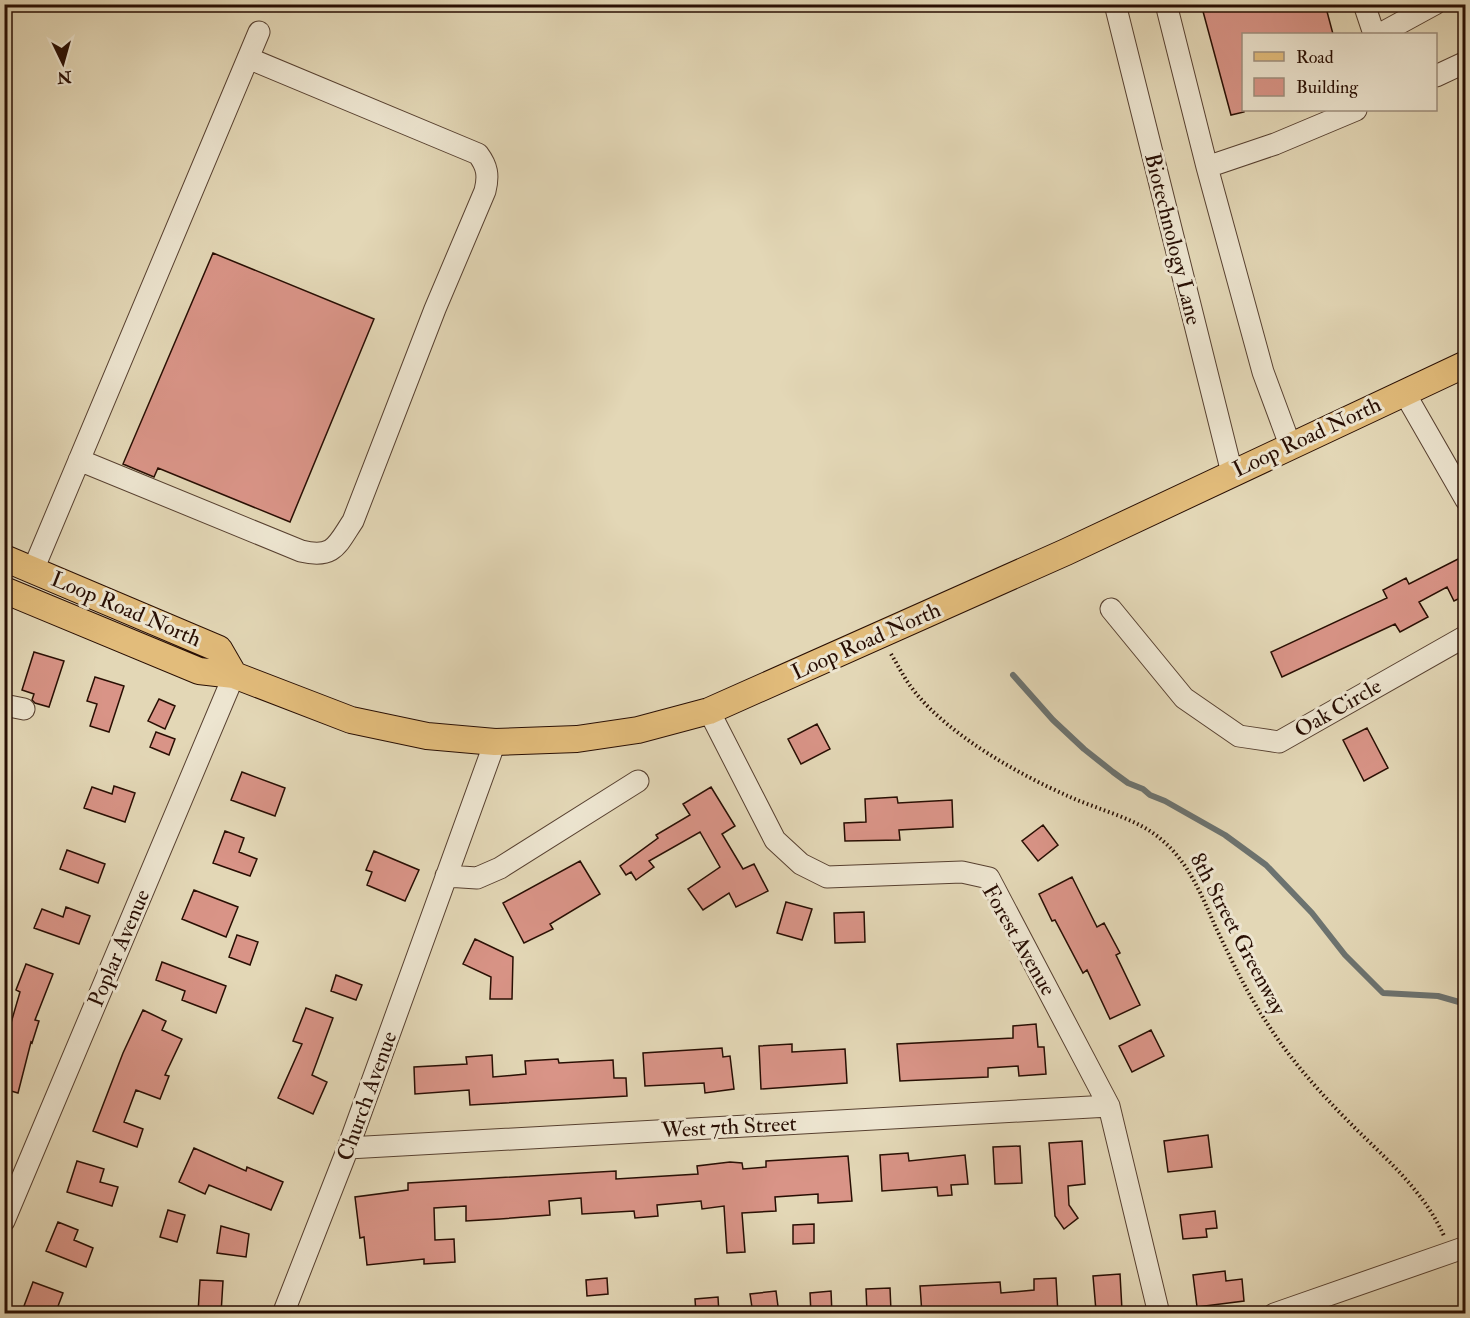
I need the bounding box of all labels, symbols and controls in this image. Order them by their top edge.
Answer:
north arrow [33,33,93,93]
legend [1242,33,1437,111]
text: Road [1296,46,1334,69]
text: N [56,66,73,88]
text: Building [1296,76,1359,99]
street label: Biotechnology Lane [1138,150,1208,328]
street label: Loop Road North [1228,390,1386,484]
street label: Loop Road North [46,565,206,654]
street label: Loop Road North [787,595,946,687]
street label: Oak Circle [1290,672,1386,744]
street label: 8th Street Greenway [1184,848,1293,1020]
street label: Forest Avenue [976,879,1062,1001]
street label: Poplar Avenue [82,885,157,1011]
street label: Church Avenue [331,1027,403,1165]
street label: West 7th Street [660,1109,797,1145]

